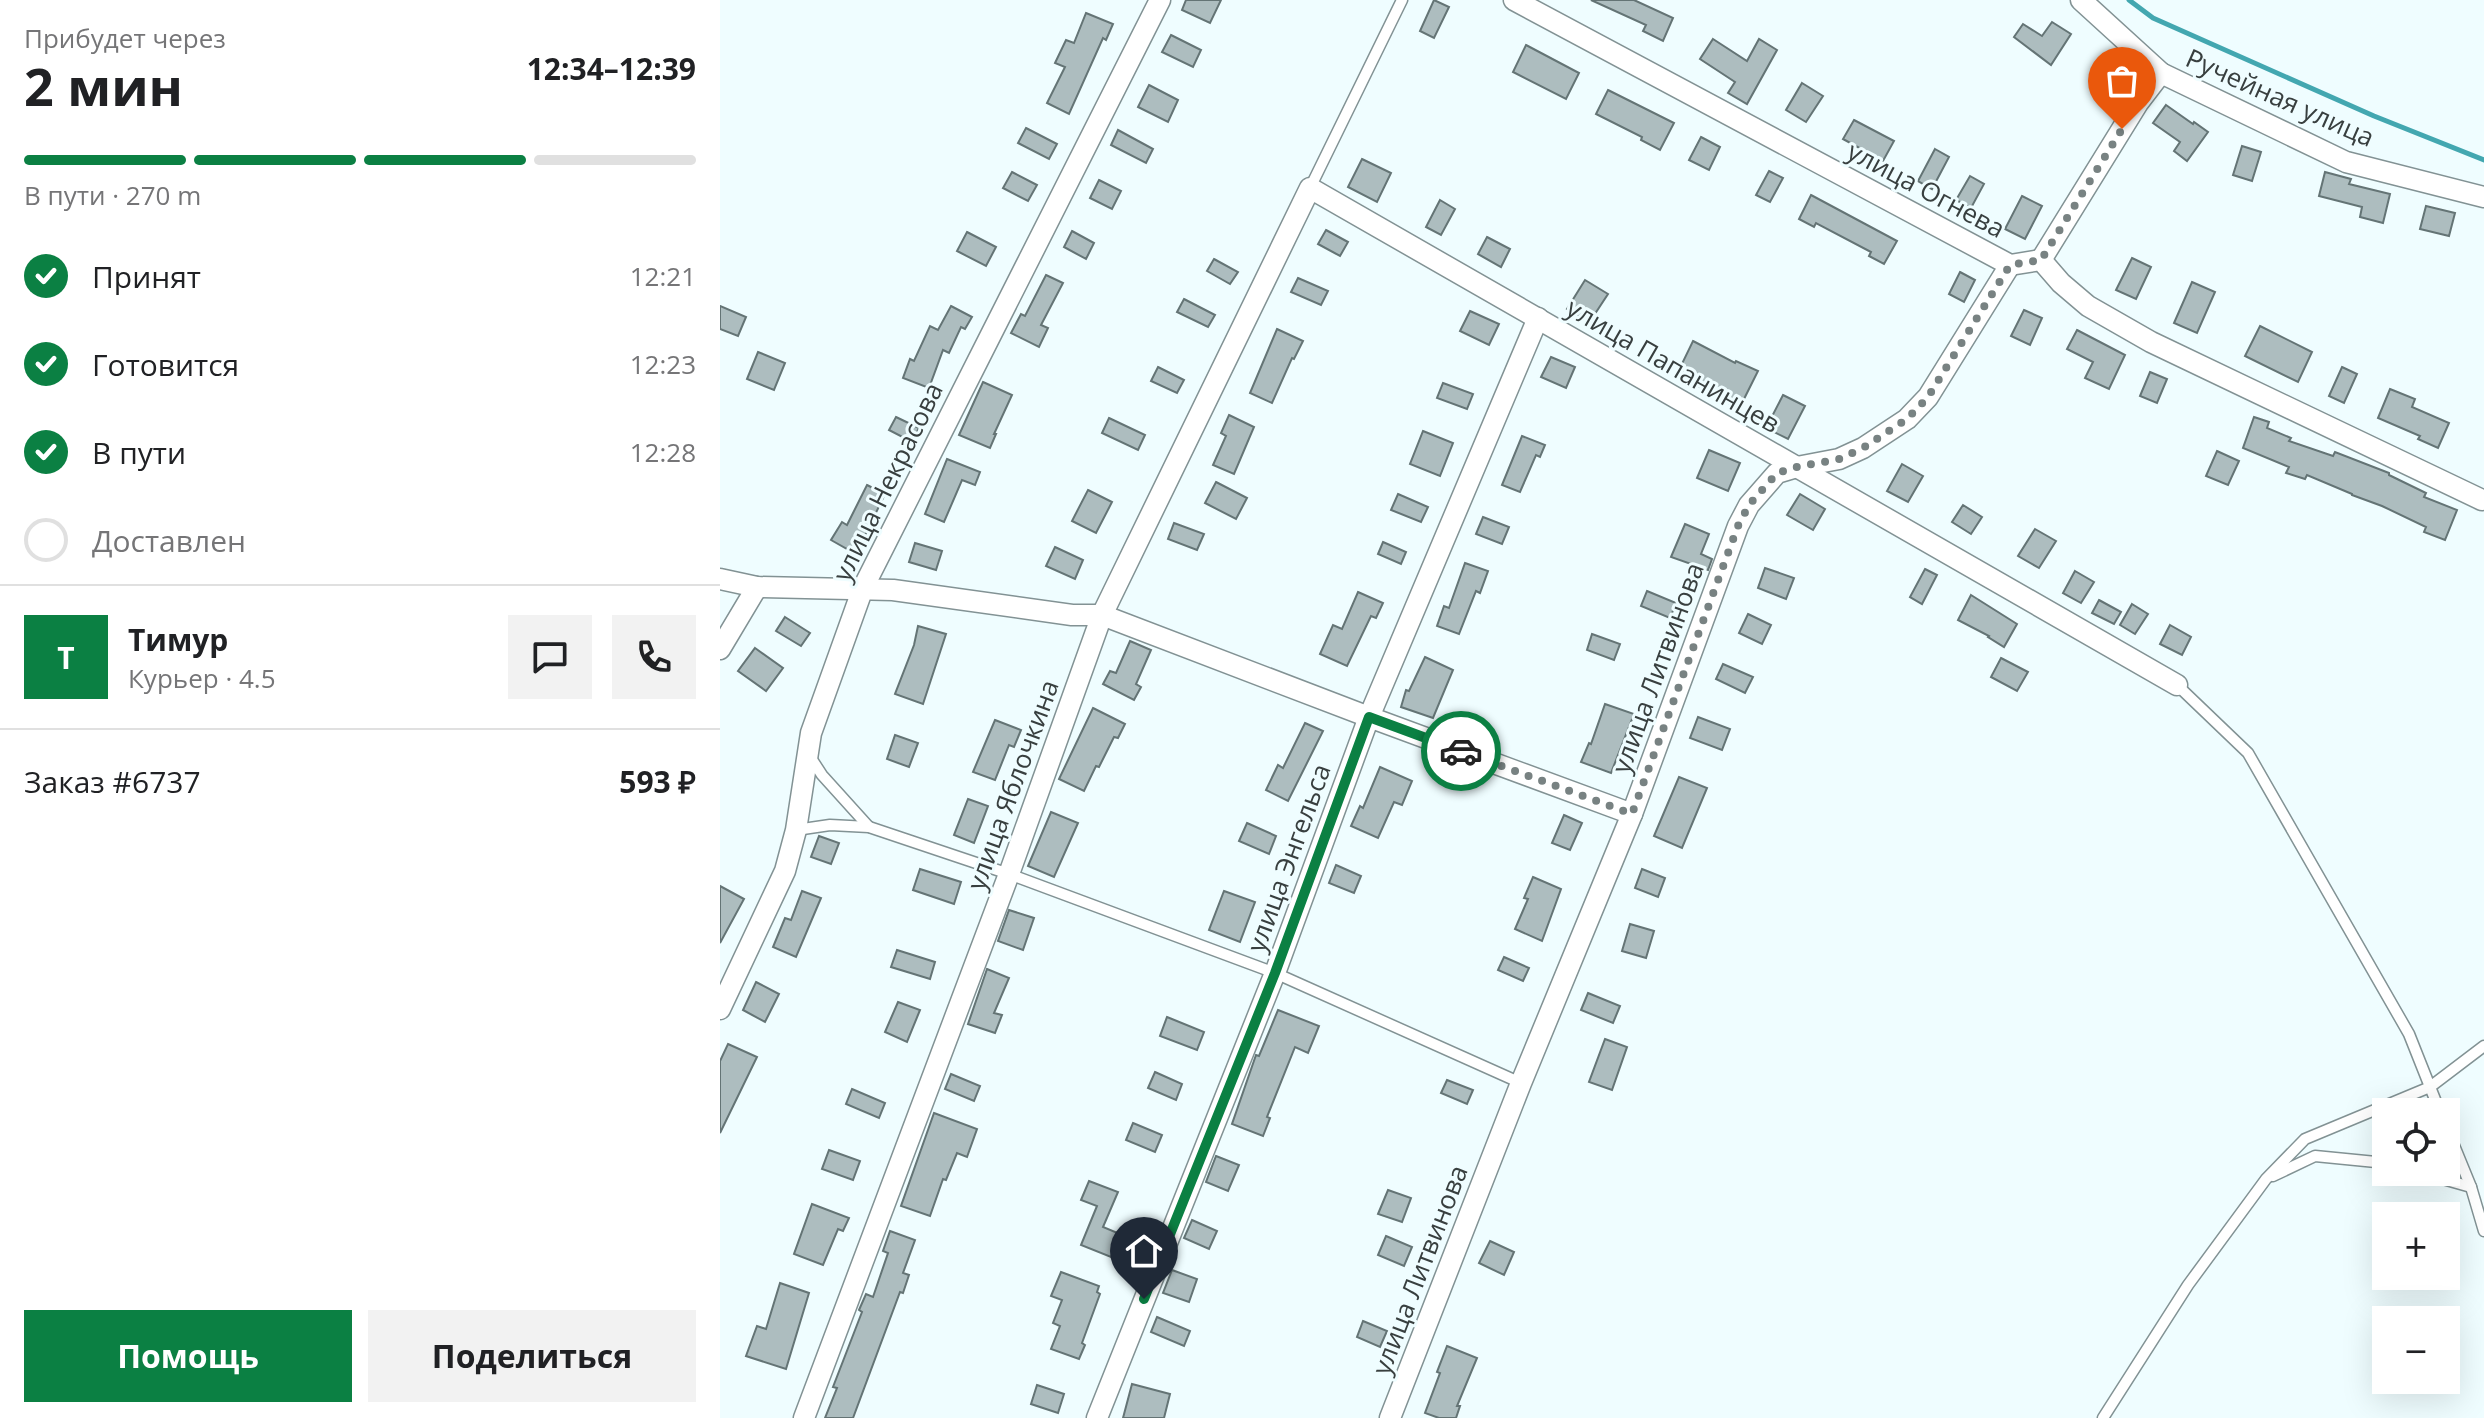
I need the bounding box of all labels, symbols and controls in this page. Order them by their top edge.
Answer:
text: Прибудет через [24,20,226,56]
street label: Ручейная улица [2180,39,2380,155]
pin [2088,47,2156,129]
text: 12:34–12:39 [527,48,696,89]
text: 2 мин [24,50,183,121]
icon: bag [2100,59,2144,103]
street label: улица Огнева [1841,132,2012,246]
text: В пути · 270 m [24,177,201,213]
icon: check [24,254,68,298]
text: Принят [92,256,201,297]
text: 12:21 [630,258,696,294]
street label: улица Папанинцев [1560,289,1787,441]
icon: check [24,342,68,386]
text: Готовится [92,344,239,385]
text: 12:23 [630,346,696,382]
street label: улица Некрасова [823,376,951,587]
icon: check [24,430,68,474]
text: В пути [92,432,186,473]
text: 12:28 [630,434,696,470]
text: Доставлен [92,520,246,561]
street label: улица Литвинова [1602,557,1712,778]
button: chat [508,615,592,699]
button: phone [612,615,696,699]
text: Тимур [128,619,228,660]
text: Т [57,637,75,678]
text: Курьер · 4.5 [128,660,276,696]
street label: улица Яблочкина [957,675,1067,895]
courier [1421,711,1501,791]
icon: car [1439,729,1483,773]
street label: улица Энгельса [1237,759,1339,957]
text: Заказ #6737 [24,761,201,802]
text: 593 ₽ [619,761,696,802]
map controls [2372,1098,2460,1394]
button: locate [2372,1098,2460,1186]
street label: улица Литвинова [1363,1160,1476,1380]
button: + [2372,1202,2460,1290]
pin [1110,1217,1178,1299]
icon: home [1122,1229,1166,1273]
button: − [2372,1306,2460,1394]
button: Помощь [24,1310,352,1402]
button: Поделиться [368,1310,696,1402]

